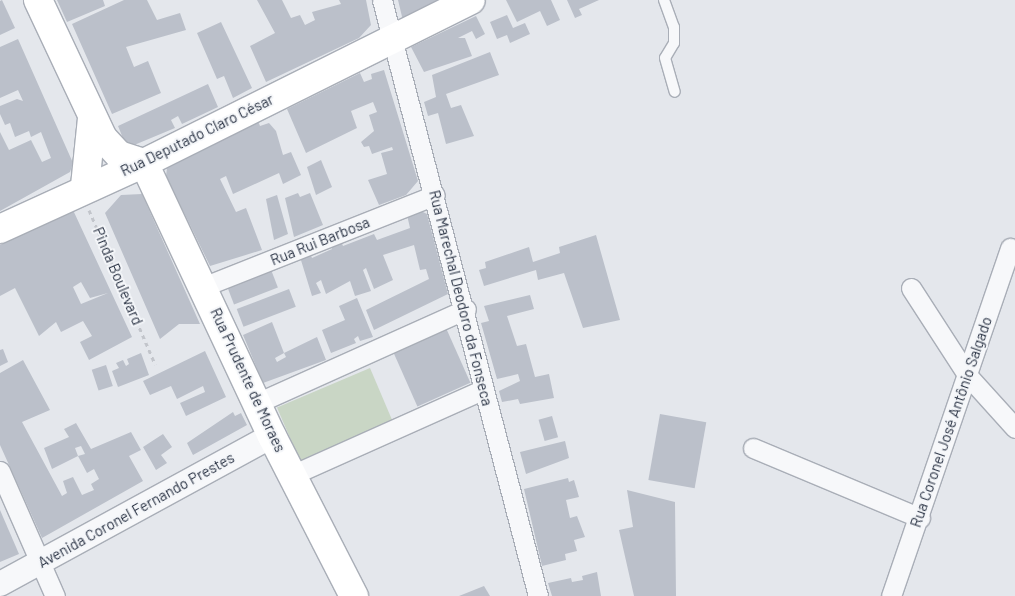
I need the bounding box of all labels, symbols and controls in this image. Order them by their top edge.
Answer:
street label: Rua Deputado Claro César [118,90,276,180]
street label: Rua Marechal Deodoro da Fonseca [425,188,497,408]
street label: Rua Rui Barbosa [268,213,372,269]
street label: Pinda Boulevard [89,224,147,328]
street label: Rua Prudente de Moraes [207,305,289,455]
street label: Rua Coronel José Antônio Salgado [906,314,996,530]
street label: Avenida Coronel Fernando Prestes [35,448,237,572]

